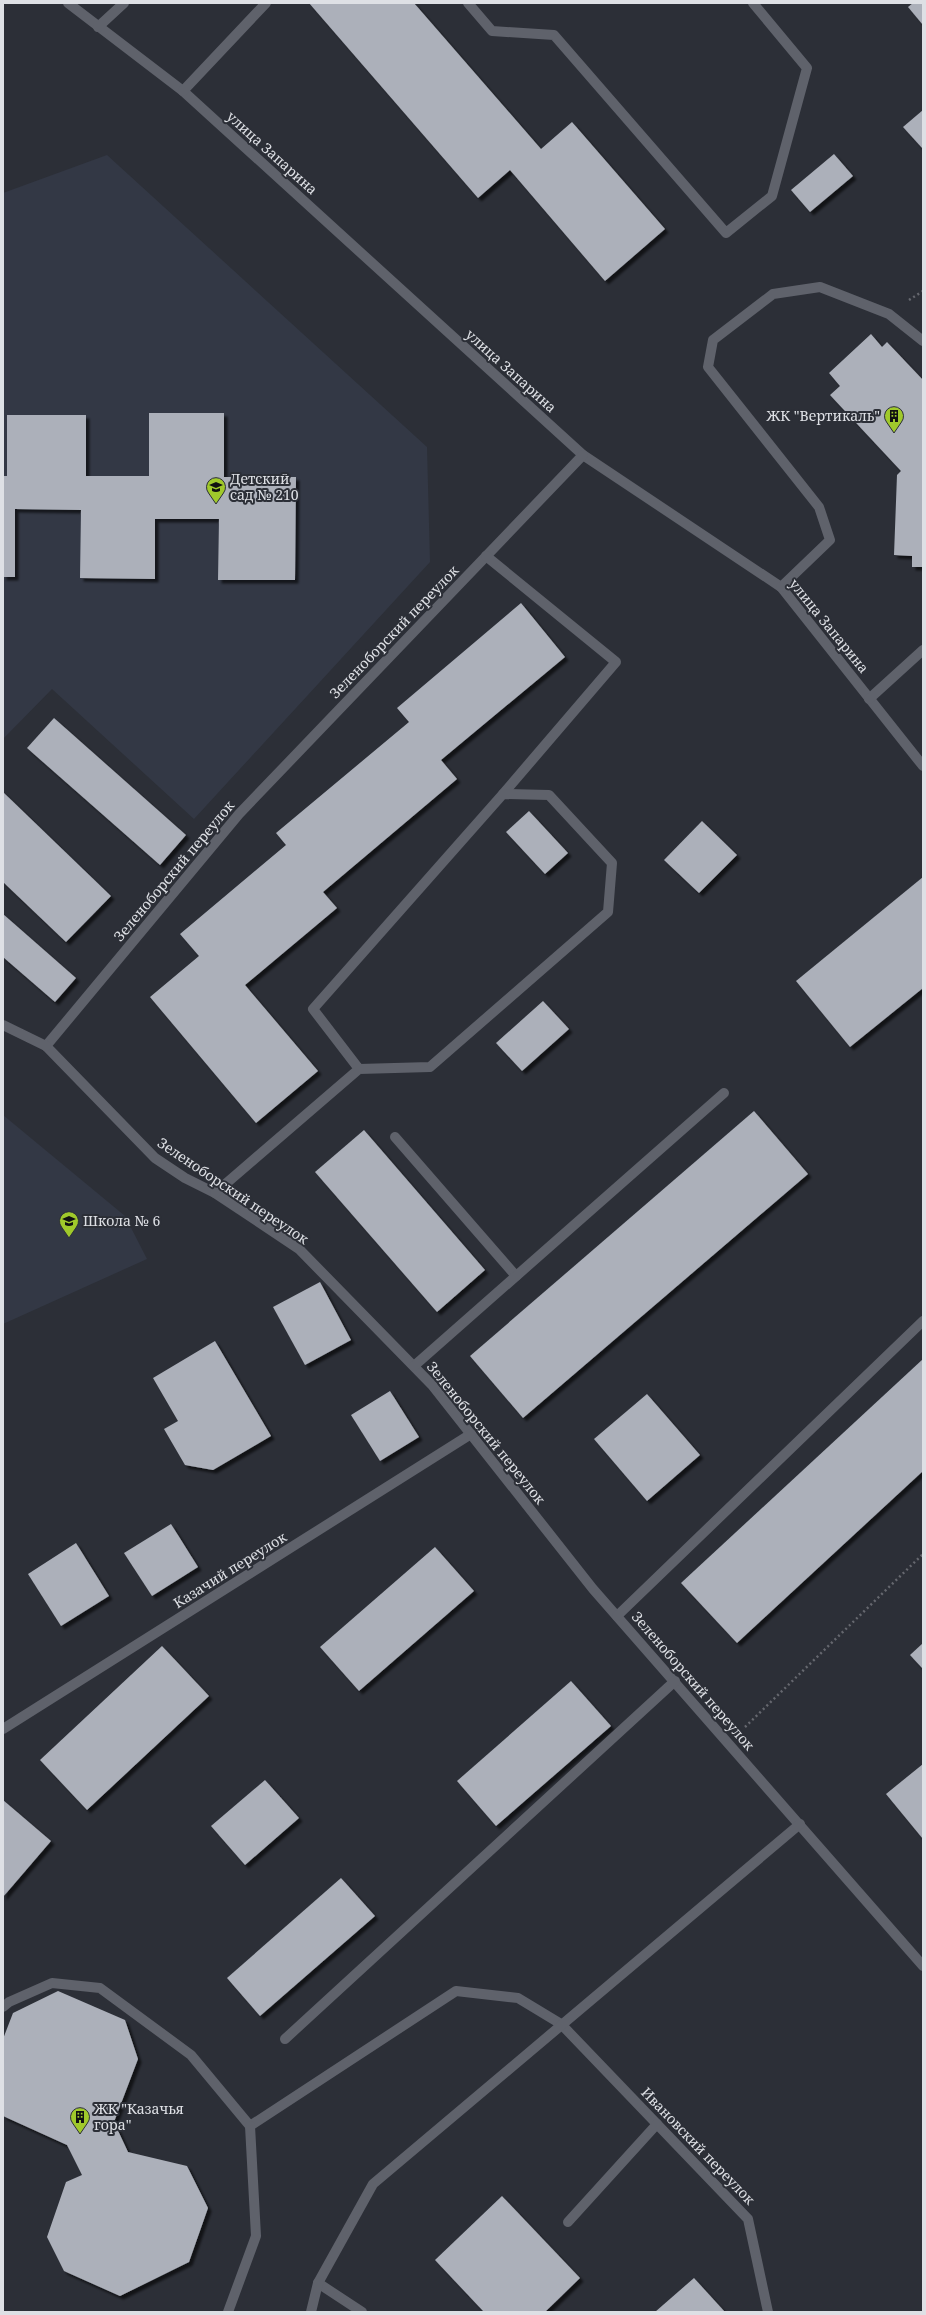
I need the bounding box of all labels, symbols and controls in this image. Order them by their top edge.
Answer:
street label: улица Запарина [223,107,322,199]
street label: улица Запарина [462,325,561,417]
building icon: ЖК "Вертикаль" [883,405,905,433]
place label: ЖК "Вертикаль" [766,406,880,425]
place label: Детский сад № 210 [230,469,299,504]
school or university icon: Детский сад № 210 [205,476,227,504]
street label: Зеленоборский переулок [325,560,463,702]
street label: улица Запарина [785,575,873,677]
street label: Зеленоборский переулок [109,796,239,945]
street label: Зеленоборский переулок [154,1133,313,1249]
school or university icon: Школа № 6 [58,1210,80,1238]
place label: Школа № 6 [83,1211,161,1230]
street label: Зеленоборский переулок [423,1357,550,1508]
street label: Казачий переулок [170,1527,290,1612]
street label: Зеленоборский переулок [628,1607,759,1755]
street label: Ивановский переулок [637,2083,760,2209]
place label: ЖК "Казачья гора" [93,2099,184,2134]
building icon: ЖК "Казачья гора" [69,2106,91,2134]

